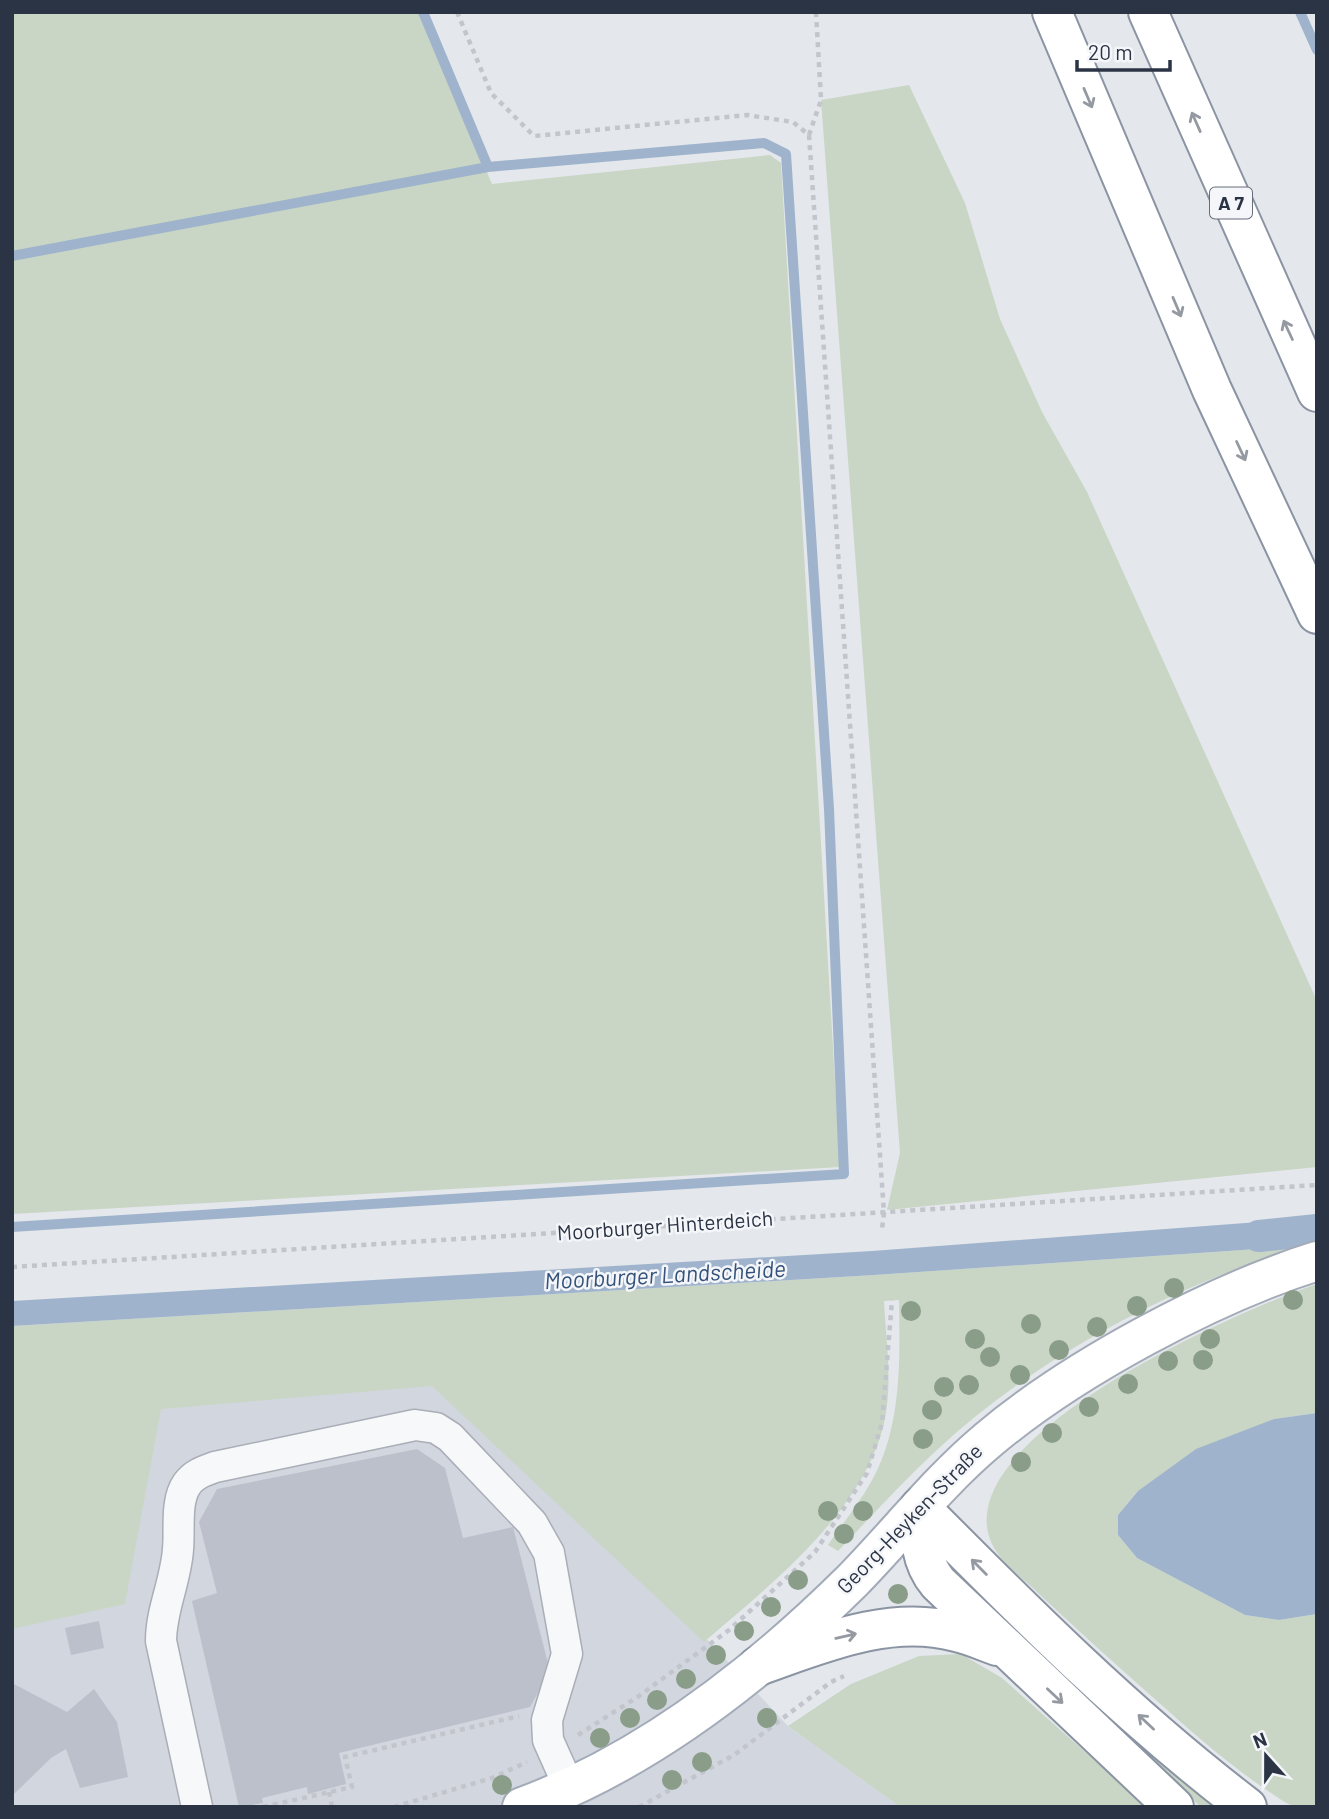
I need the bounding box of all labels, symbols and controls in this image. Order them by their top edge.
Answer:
scale bar [1077,28,1170,72]
text: 20 m [1088,39,1133,64]
one-way arrow [1082,86,1095,108]
one-way arrow [1189,112,1202,133]
road number: A 7 [1210,188,1252,218]
one-way arrow [1171,296,1184,317]
one-way arrow [1281,320,1294,341]
one-way arrow [1234,440,1248,461]
street label: Moorburger Hinterdeich [556,1204,774,1245]
water label: Moorburger Landscheide [544,1254,786,1294]
street label: Georg-Heyken-Straße [831,1438,987,1598]
one-way arrow [971,1558,988,1575]
one-way arrow [834,1629,857,1643]
one-way arrow [1046,1687,1063,1704]
one-way arrow [1138,1713,1155,1730]
north arrow [1231,1721,1301,1791]
text: N [1250,1727,1270,1753]

